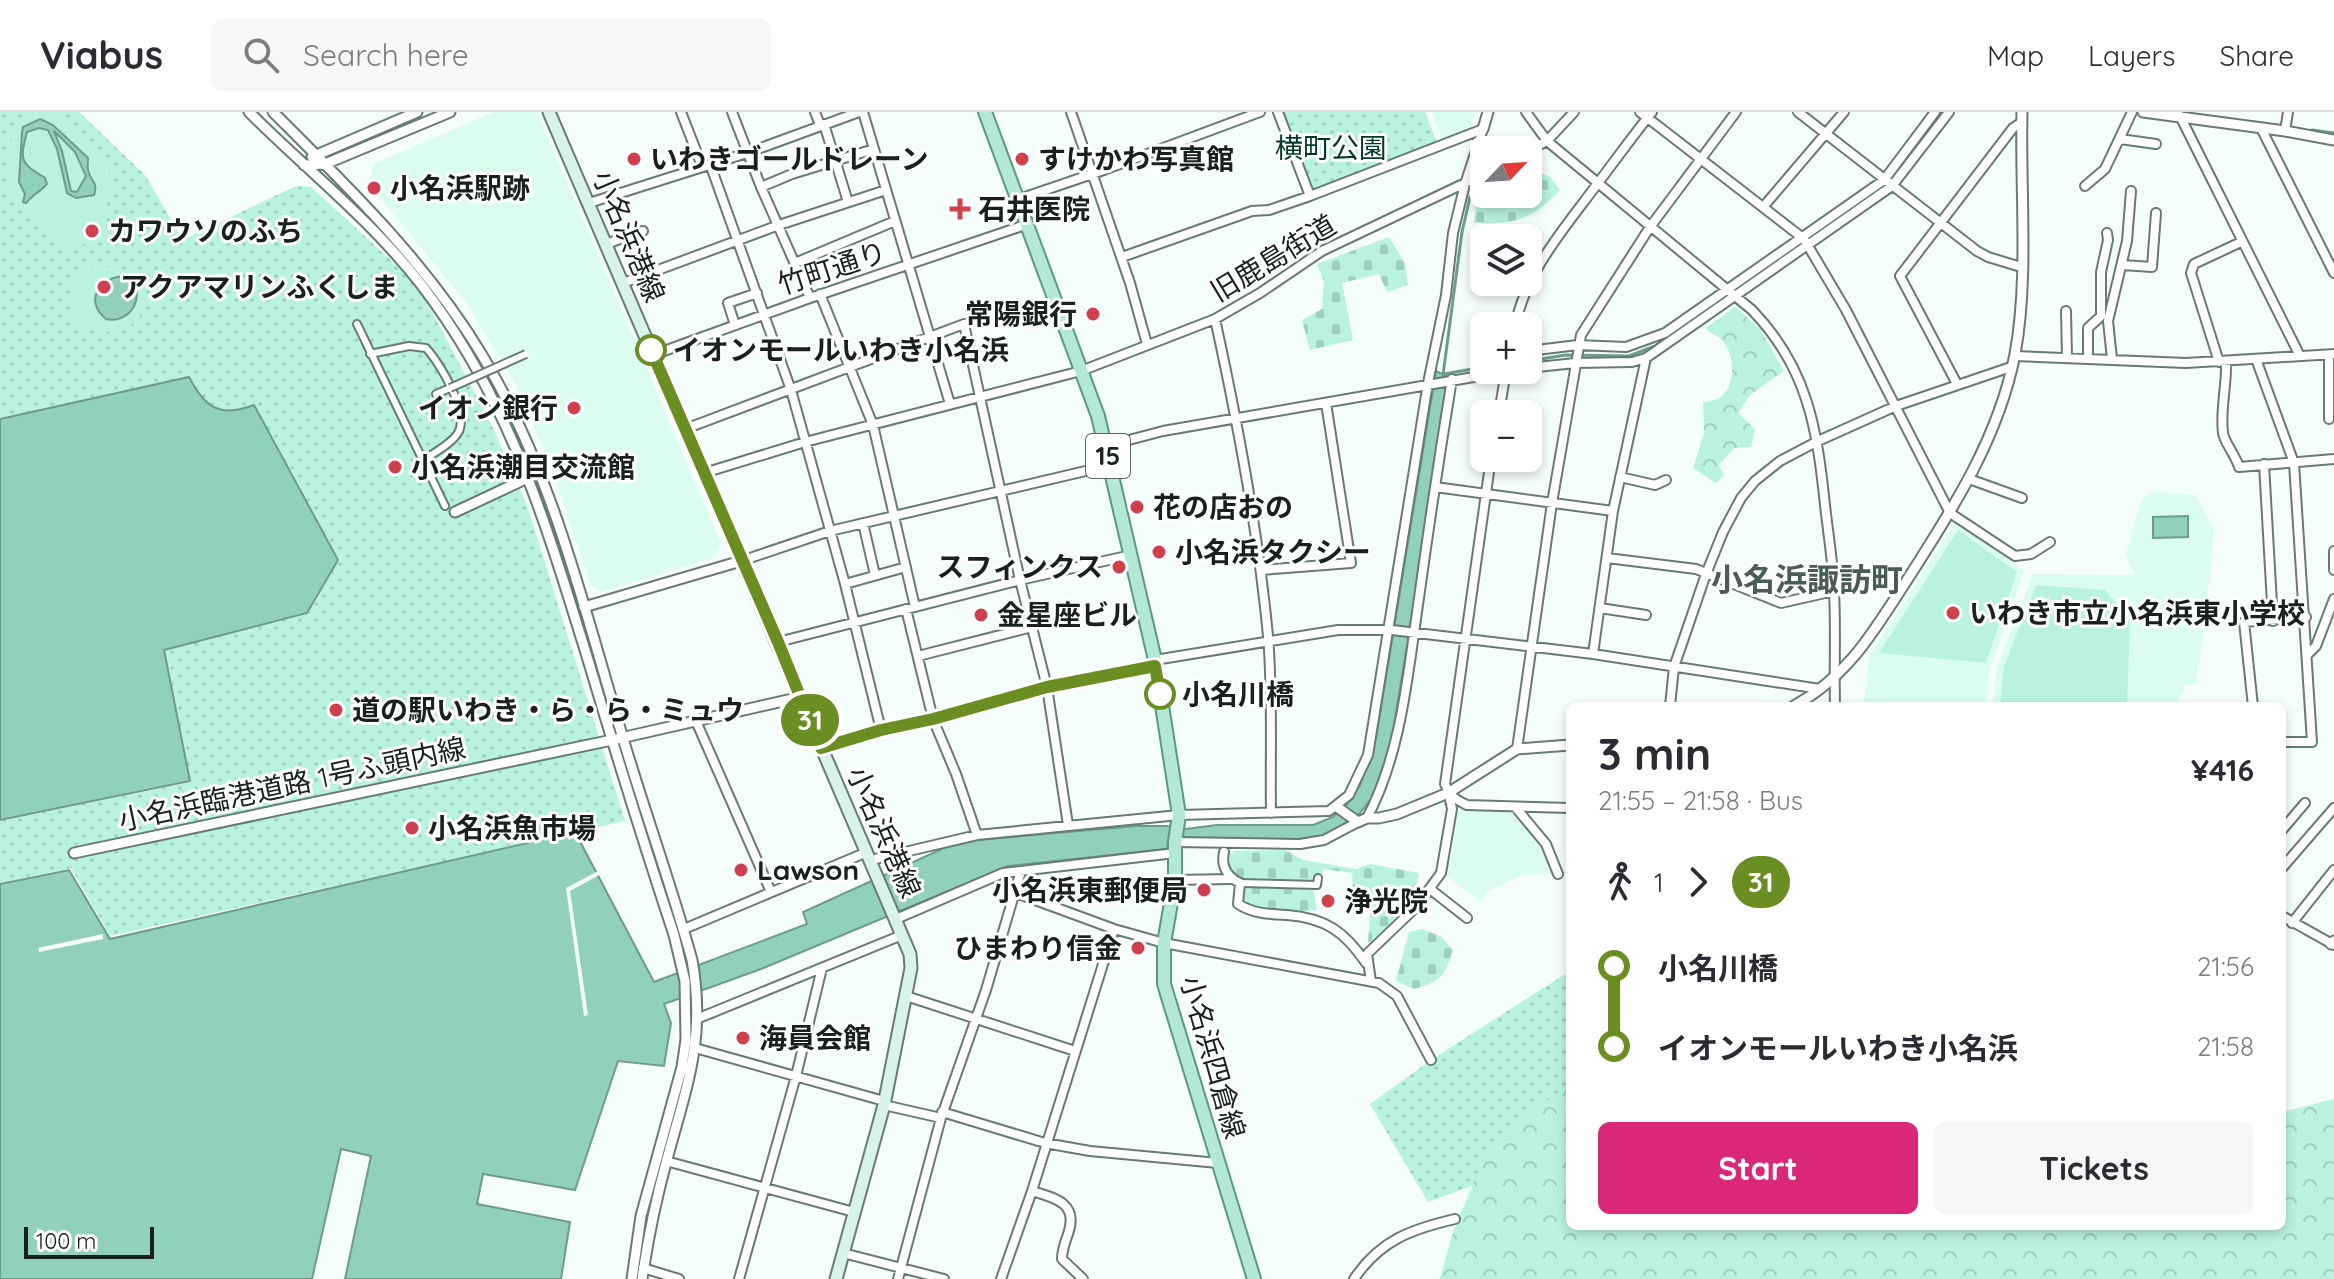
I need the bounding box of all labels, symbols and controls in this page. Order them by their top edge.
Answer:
search box [211,19,771,91]
text: Viabus [40,31,163,79]
icon: search [239,33,283,77]
text: Search here [303,36,469,74]
text: Map [1987,38,2044,73]
text: Layers [2088,38,2175,73]
text: Share [2219,38,2294,73]
park label: 横町公園 [1275,130,1387,165]
north arrow [1470,136,1542,208]
map controls [1470,136,1542,472]
place label: いわきゴールドレーン [650,141,929,176]
place label: すけかわ写真館 [1038,141,1234,176]
marker: いわきゴールドレーン [625,150,643,168]
marker: すけかわ写真館 [1013,150,1031,168]
street label: 小名浜港線 [586,165,673,307]
place label: 小名浜駅跡 [390,170,530,205]
marker: 小名浜駅跡 [365,179,383,197]
place label: 石井医院 [978,191,1090,226]
marker: 石井医院 [949,198,971,220]
street label: 旧鹿島街道 [1204,207,1342,309]
place label: カワウソのふち [108,213,303,248]
marker: カワウソのふち [83,222,101,240]
button: layers [1470,224,1542,296]
street label: 竹町通り [773,234,891,301]
place label: アクアマリンふくしま [120,269,399,304]
marker: アクアマリンふくしま [95,278,113,296]
place label: 常陽銀行 [965,296,1077,331]
marker: 常陽銀行 [1084,305,1102,323]
button: + [1470,312,1542,384]
place label: イオンモールいわき小名浜 [673,332,1009,367]
marker: イオンモールいわき小名浜 [636,335,666,365]
place label: イオン銀行 [418,390,558,425]
marker: イオン銀行 [565,399,583,417]
button: − [1470,400,1542,472]
road number: 15 [1086,434,1130,478]
place label: 小名浜潮目交流館 [411,449,635,484]
marker: 小名浜潮目交流館 [386,458,404,476]
place label: 花の店おの [1153,489,1293,524]
marker: 花の店おの [1128,498,1146,516]
place label: 小名浜タクシー [1175,534,1371,569]
marker: 小名浜タクシー [1150,543,1168,561]
place label: スフィンクス [936,549,1103,584]
marker: スフィンクス [1110,558,1128,576]
district label: 小名浜諏訪町 [1711,559,1903,599]
place label: いわき市立小名浜東小学校 [1969,595,2305,630]
place label: 金星座ビル [997,597,1137,632]
marker: いわき市立小名浜東小学校 [1944,604,1962,622]
marker: 金星座ビル [972,606,990,624]
place label: 小名川橋 [1182,676,1294,711]
marker: 小名川橋 [1145,679,1175,709]
place label: 道の駅いわき・ら・ら・ミュウ [352,692,744,727]
line badge: 31 [774,694,846,746]
marker: 道の駅いわき・ら・ら・ミュウ [327,701,345,719]
text: 31 [797,702,823,737]
text: 3 min [1598,726,1711,781]
street label: 小名浜臨港道路 1号ふ頭内線 [115,730,469,837]
text: ¥416 [2191,751,2254,789]
street label: 小名浜港線 [840,761,929,903]
text: 21:55 – 21:58 · Bus [1598,784,1803,817]
place label: 小名浜魚市場 [428,810,596,845]
marker: 小名浜魚市場 [403,819,421,837]
place label: Lawson [757,852,859,887]
icon: walk [1598,860,1642,904]
icon: forward [1676,860,1720,904]
marker: Lawson [732,861,750,879]
text: 31 [1748,864,1774,899]
text: 1 [1654,866,1664,899]
place label: 小名浜東郵便局 [992,872,1188,907]
marker: 小名浜東郵便局 [1195,881,1213,899]
place label: 浄光院 [1344,883,1428,918]
marker: 浄光院 [1319,892,1337,910]
place label: ひまわり信金 [954,930,1122,965]
marker: ひまわり信金 [1129,939,1147,957]
text: 小名川橋 [1658,949,1778,987]
text: 21:56 [2197,950,2254,983]
street label: 小名浜四倉線 [1174,971,1253,1142]
place label: 海員会館 [759,1020,871,1055]
marker: 海員会館 [734,1029,752,1047]
text: イオンモールいわき小名浜 [1658,1029,2018,1067]
text: 21:58 [2197,1030,2254,1063]
button: Start [1598,1122,1918,1214]
button: Tickets [1934,1122,2254,1214]
scale bar [24,1223,154,1259]
text: 100 m [36,1227,96,1255]

